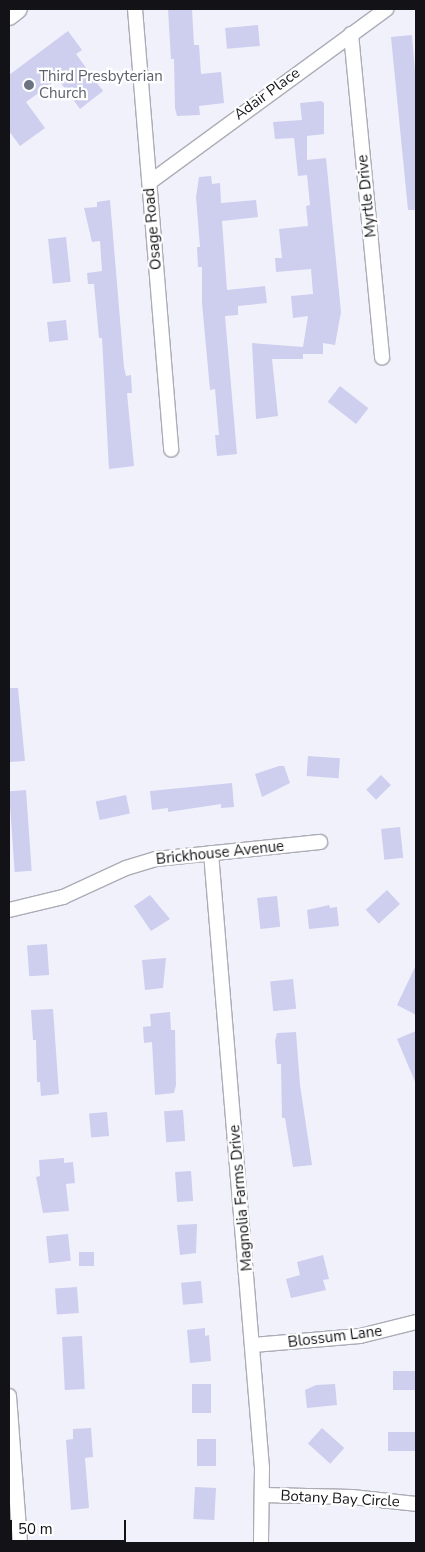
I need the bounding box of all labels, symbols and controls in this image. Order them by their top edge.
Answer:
street label: Adair Place [231,64,303,124]
place label: Third Presbyterian Church [39,67,163,102]
marker: Third Presbyterian Church [23,79,35,91]
street label: Myrtle Drive [354,154,380,238]
street label: Osage Road [140,187,166,271]
street label: Brickhouse Avenue [155,837,285,869]
street label: Magnolia Farms Drive [226,1124,256,1272]
street label: Blossum Lane [287,1322,383,1352]
street label: Botany Bay Circle [280,1487,400,1511]
scale bar [12,1510,129,1542]
text: 50 m [18,1519,53,1539]

